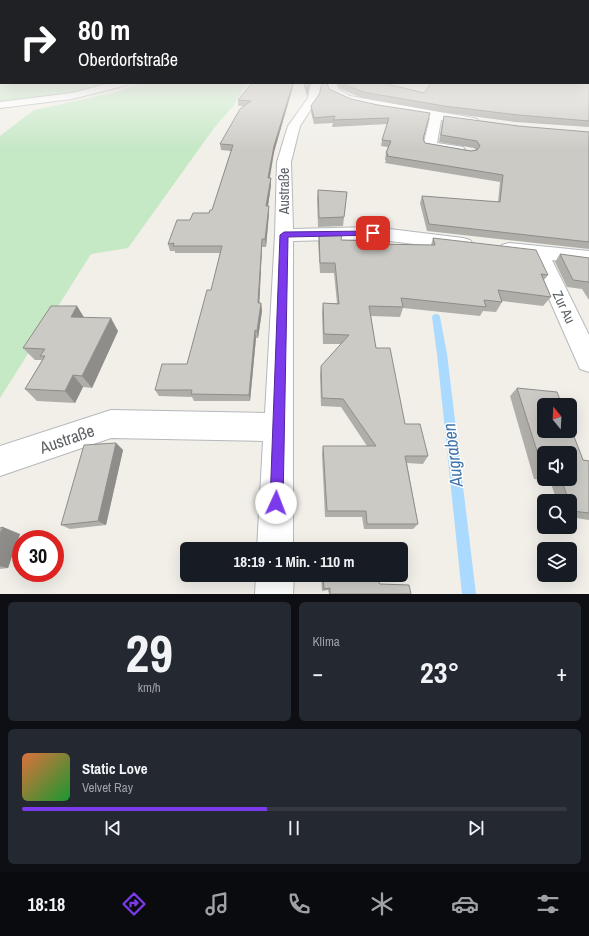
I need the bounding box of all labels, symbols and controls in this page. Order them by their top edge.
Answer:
text: 80 m [78,11,130,49]
icon: right [12,16,64,68]
text: Oberdorfstraße [78,47,178,72]
street label: Austraße [275,168,293,215]
pin [356,216,390,250]
icon: arrive [362,222,384,244]
street label: Zur Au [549,288,579,326]
north arrow [537,398,577,438]
map controls [537,398,577,582]
street label: Austraße [35,418,98,459]
water label: Augraben [436,422,469,489]
button: sound [537,446,577,486]
position arrow [255,482,297,524]
button: search [537,494,577,534]
speed limit sign: 30 [12,530,64,582]
button: layers [537,542,577,582]
text: 18:19 · 1 Min. · 110 m [233,551,355,572]
text: 29 [126,618,173,688]
text: Klima [313,633,340,650]
text: 23° [420,652,459,692]
text: − [313,658,323,688]
text: + [556,658,567,688]
text: km/h [138,679,161,696]
text: Static Love [82,758,148,779]
text: Velvet Ray [82,779,133,796]
icon: previous [102,817,124,839]
icon: pause [283,817,305,839]
icon: next [465,817,487,839]
icon: directions [120,890,148,918]
icon: music [203,890,231,918]
icon: phone [285,890,313,918]
icon: climate [368,890,396,918]
icon: car [451,890,479,918]
icon: filters [534,890,562,918]
text: 18:18 [27,892,65,917]

